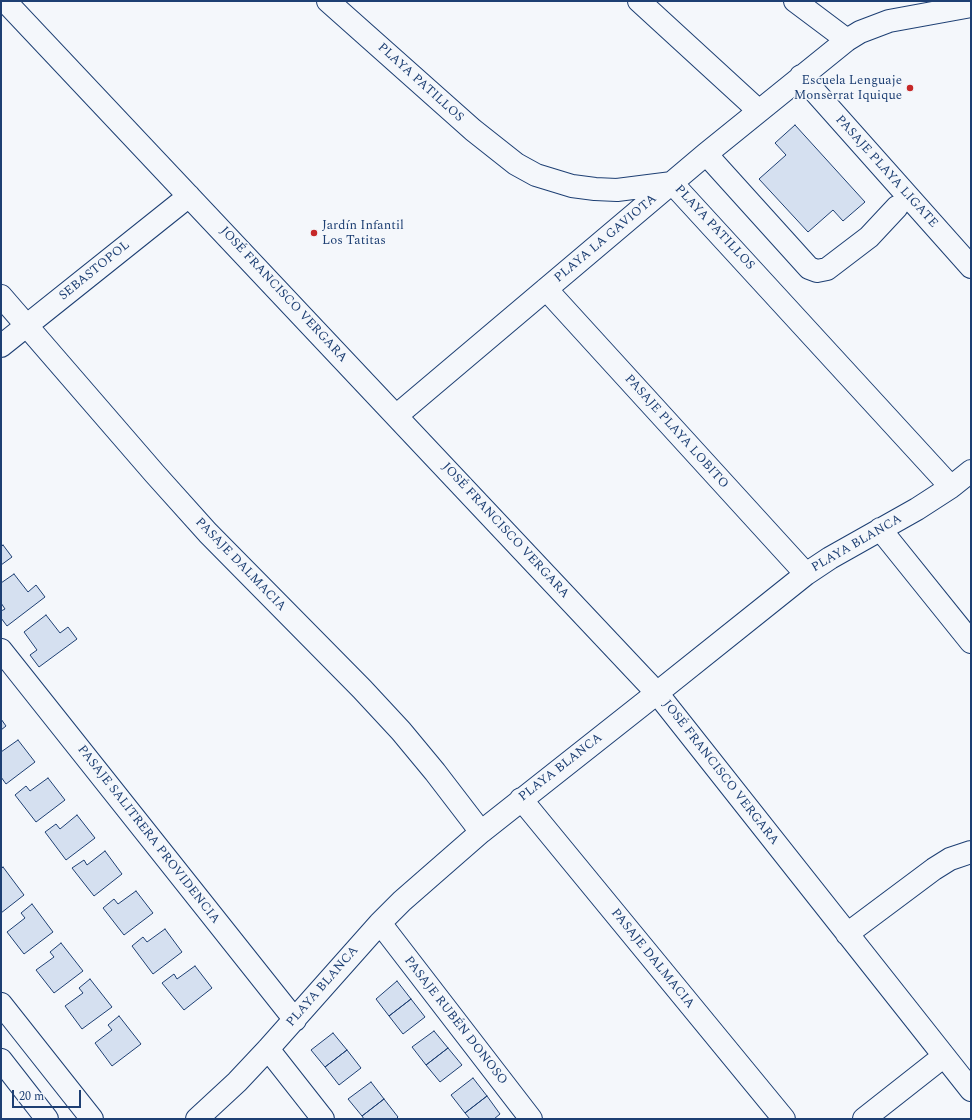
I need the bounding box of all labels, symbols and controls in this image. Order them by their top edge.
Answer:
street label: PLAYA PATILLOS [374,40,466,126]
place label: Escuela Lenguaje Monserrat Iquique [794,73,902,104]
marker: Escuela Lenguaje Monserrat Iquique [905,83,915,93]
street label: PASAJE PLAYA LIGATE [831,113,941,231]
street label: PLAYA PATILLOS [671,182,757,274]
street label: PLAYA LA GAVIOTA [552,192,660,286]
place label: Jardín Infantil Los Tatitas [322,218,404,249]
street label: JOSÉ FRANCISCO VERGARA [216,224,350,366]
marker: Jardín Infantil Los Tatitas [309,228,319,238]
street label: SEBASTOPOL [56,238,134,304]
street label: PASAJE PLAYA LOBITO [621,372,731,492]
street label: JOSÉ FRANCISCO VERGARA [438,460,572,602]
street label: PLAYA BLANCA [809,512,905,576]
street label: PASAJE DALMACIA [191,515,289,615]
street label: JOSÉ FRANCISCO VERGARA [658,697,782,849]
street label: PLAYA BLANCA [516,731,606,805]
street label: PASAJE SALITRERA PROVIDENCIA [73,743,223,927]
street label: PASAJE DALMACIA [607,906,697,1012]
street label: PLAYA BLANCA [284,943,362,1031]
street label: PASAJE RUBÉN DONOSO [400,954,510,1088]
scale bar [14,1082,83,1108]
text: 20 m [19,1087,44,1106]

